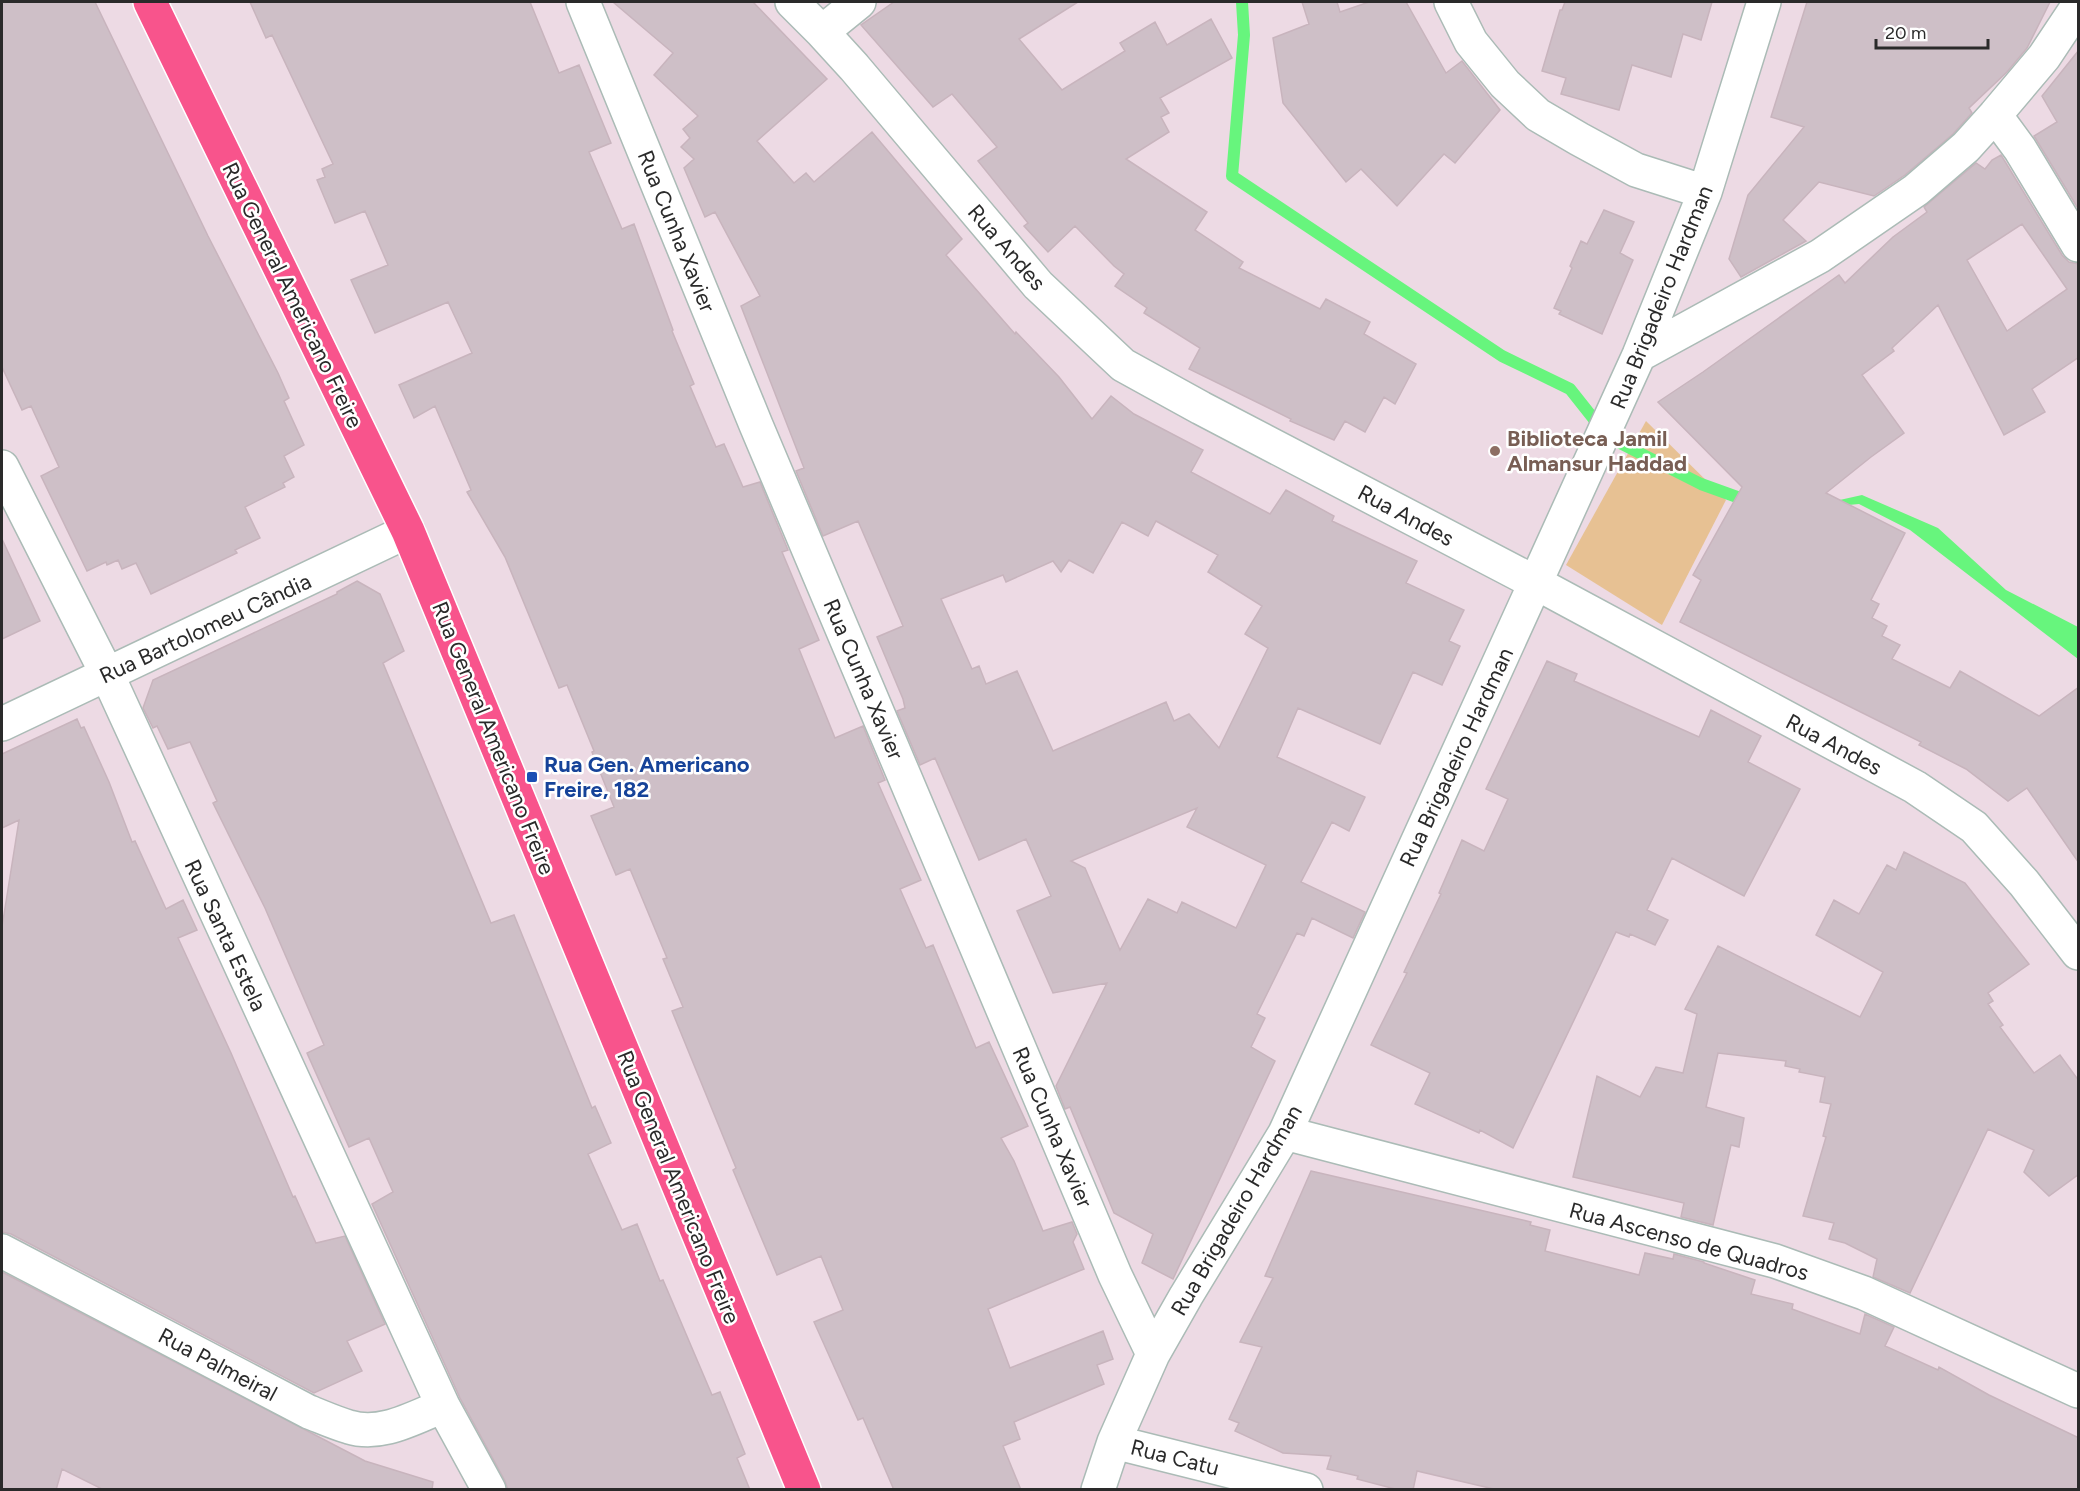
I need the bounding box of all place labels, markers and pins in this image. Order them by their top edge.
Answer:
place label: Biblioteca Jamil Almansur Haddad [1507,425,1687,477]
marker: Biblioteca Jamil Almansur Haddad [1488,444,1502,458]
place label: Rua Gen. Americano Freire, 182 [544,751,750,803]
marker: Rua Gen. Americano Freire, 182 [525,770,539,784]

